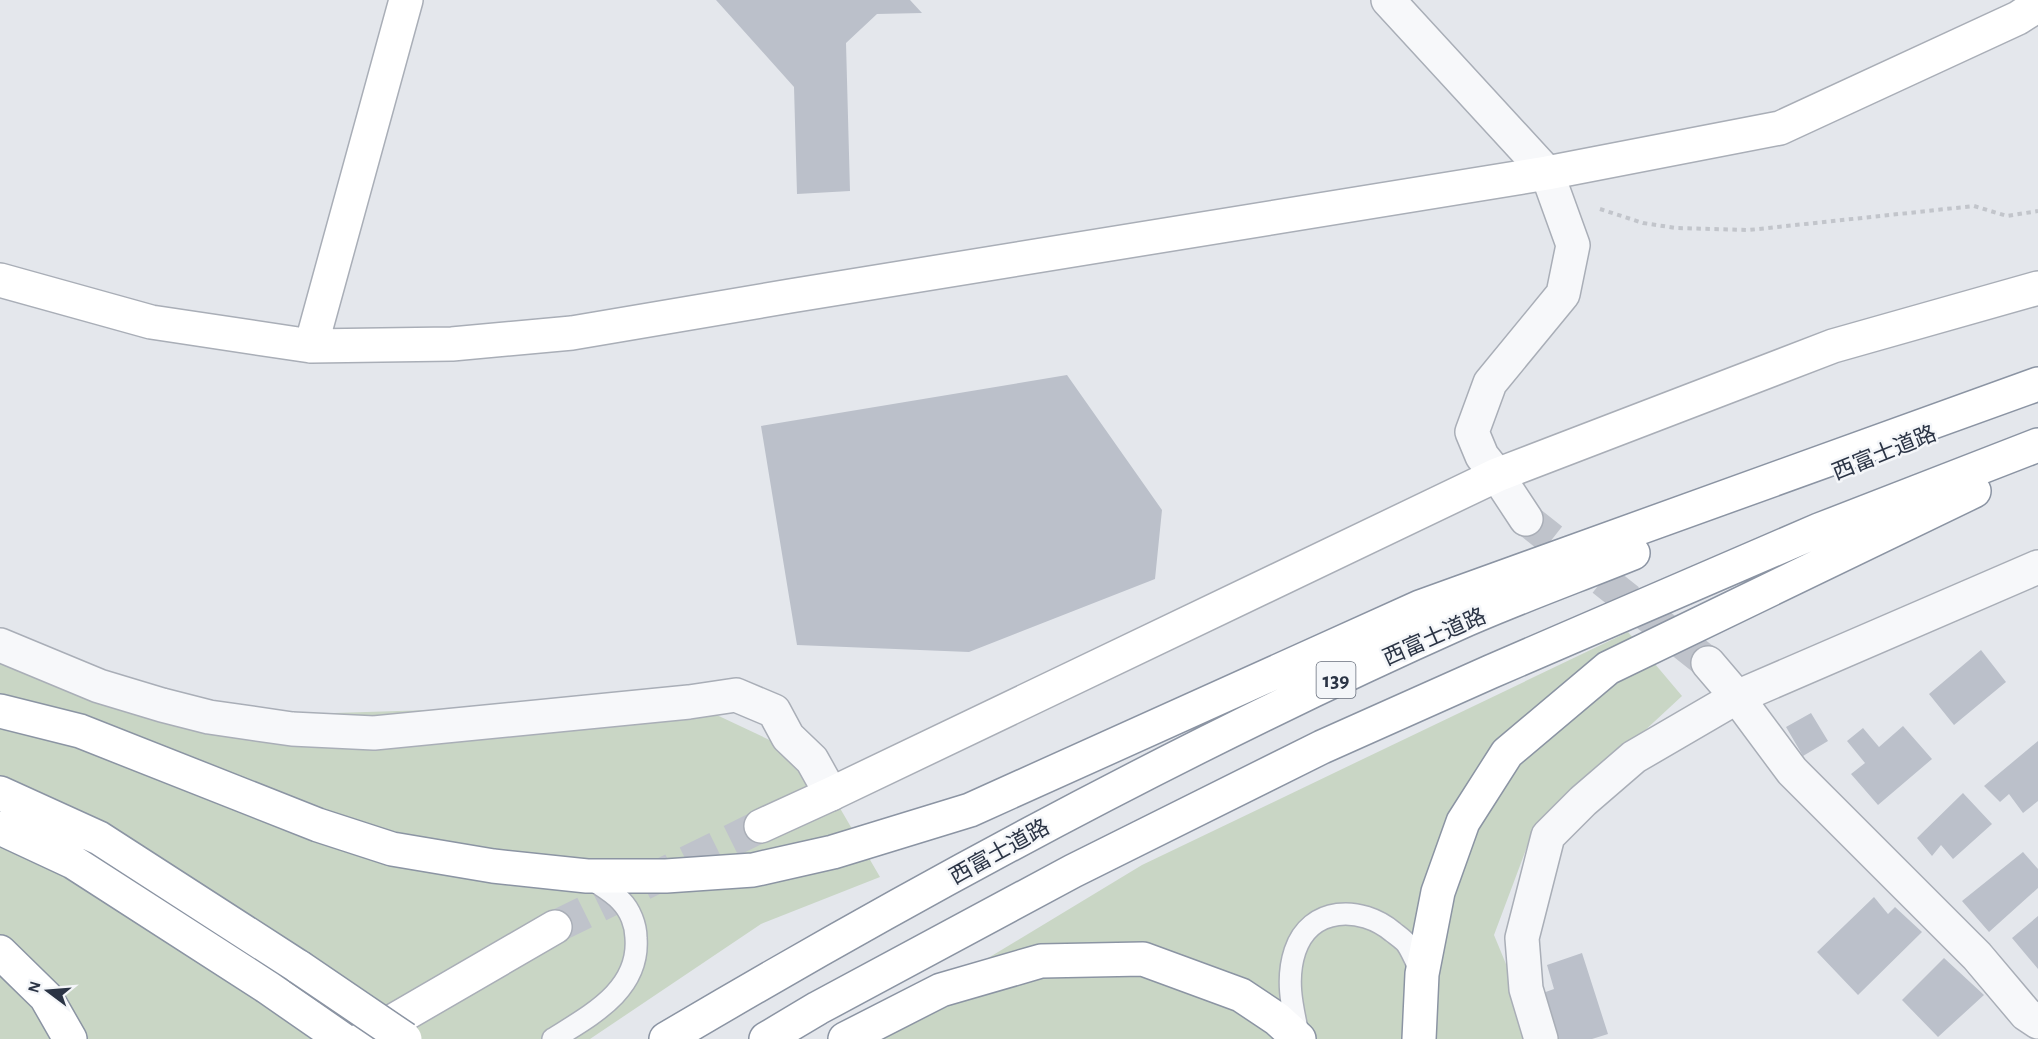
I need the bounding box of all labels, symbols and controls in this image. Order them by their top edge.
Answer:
street label: 西富士道路 [1829,421,1939,484]
street label: 西富士道路 [1379,604,1489,669]
road number: 139 [1316,662,1356,698]
street label: 西富士道路 [946,815,1053,888]
north arrow [18,961,78,1021]
text: N [25,980,44,995]

